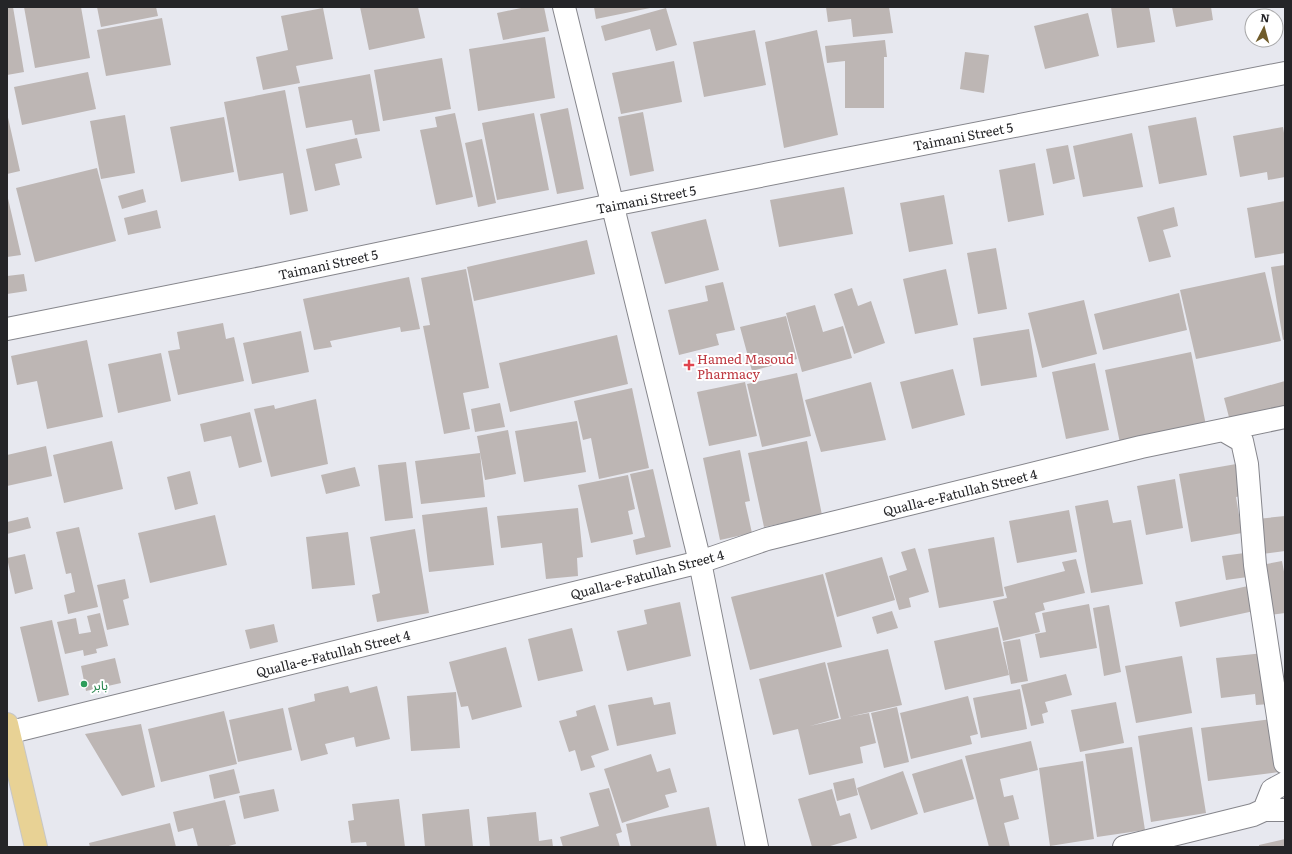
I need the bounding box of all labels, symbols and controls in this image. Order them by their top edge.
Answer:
north arrow [1244,8,1284,48]
text: N [1260,9,1271,25]
street label: Taimani Street 5 [911,117,1015,155]
street label: Taimani Street 5 [594,180,698,218]
street label: Taimani Street 5 [276,244,380,284]
place label: Hamed Masoud Pharmacy [697,349,794,383]
marker: Hamed Masoud Pharmacy [684,360,694,370]
street label: Qualla-e-Fatullah Street 4 [881,464,1039,520]
street label: Qualla-e-Fatullah Street 4 [568,544,726,604]
street label: Qualla-e-Fatullah Street 4 [254,625,412,681]
place label: بابر [91,675,108,694]
marker: بابر [79,679,89,689]

